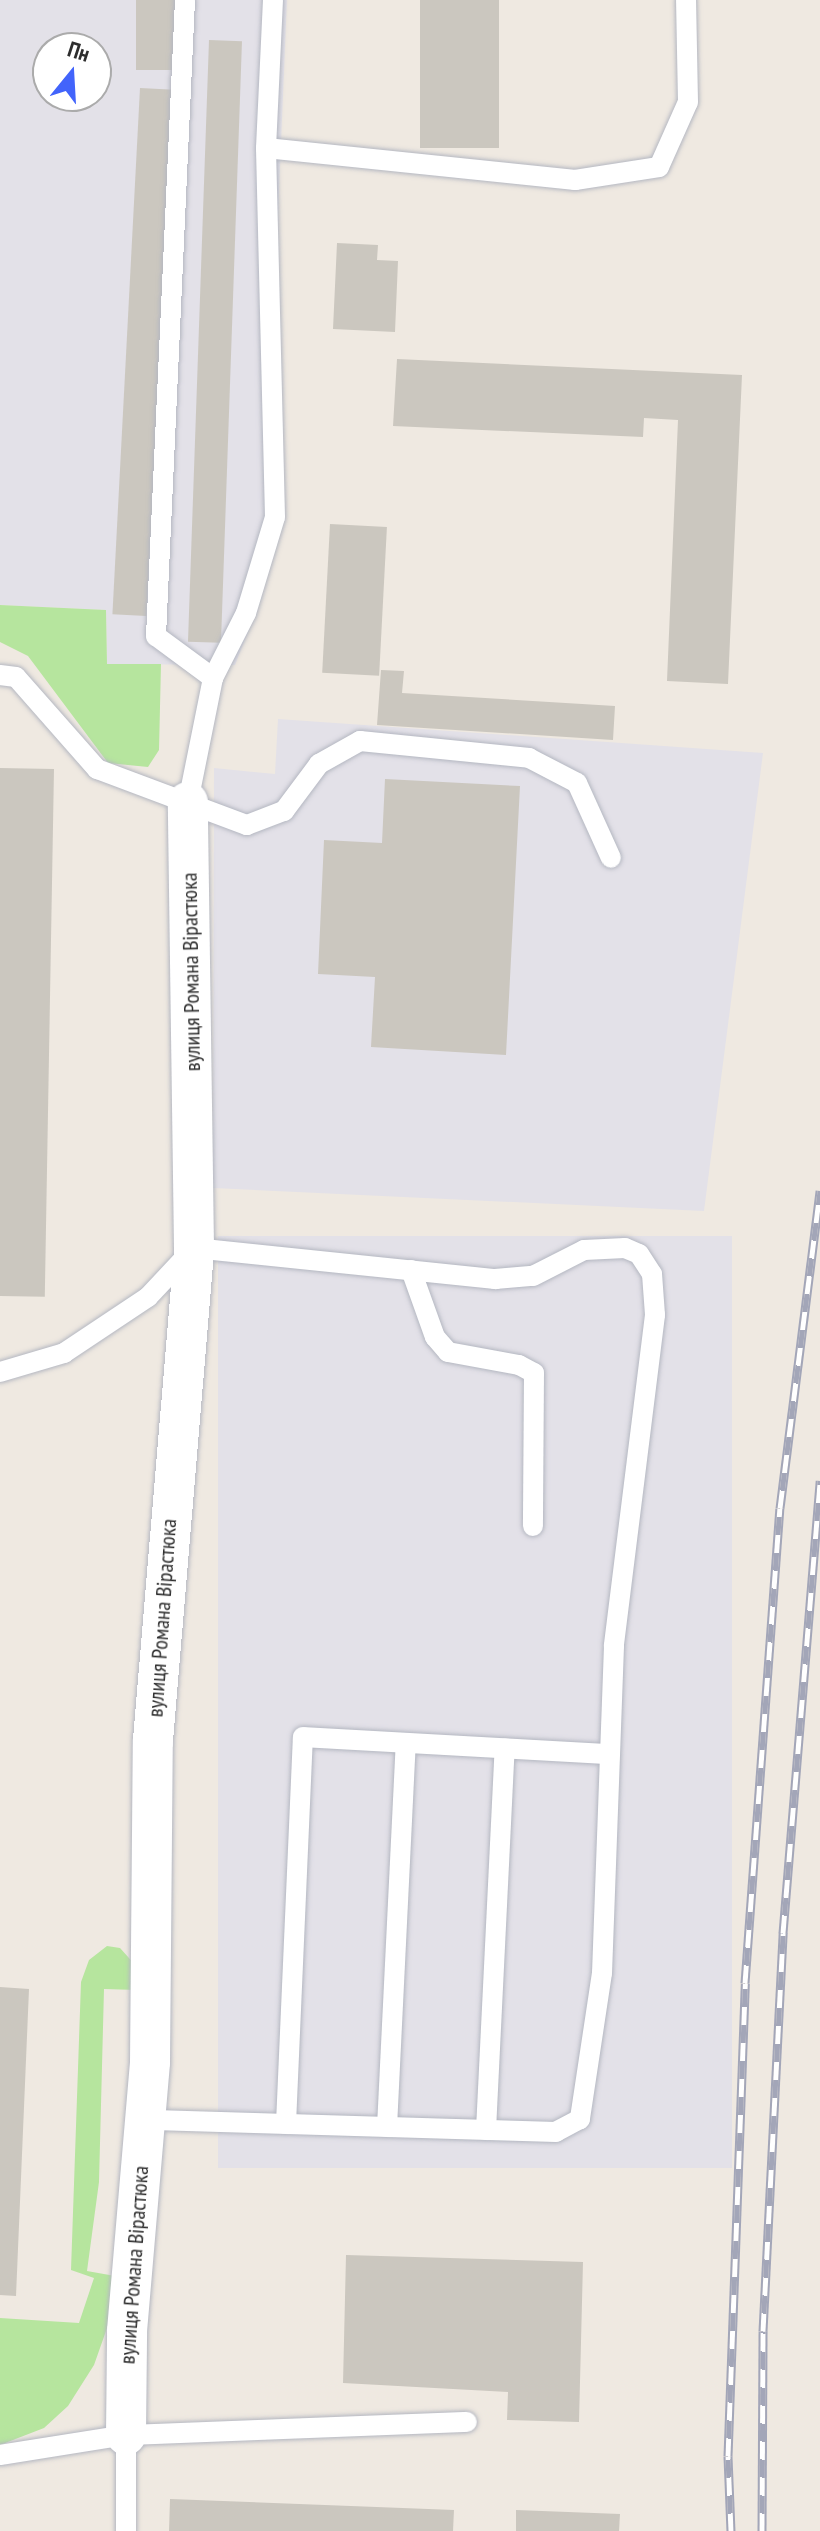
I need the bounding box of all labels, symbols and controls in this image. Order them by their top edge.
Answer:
north arrow [32,32,112,112]
text: Пн [64,34,93,68]
street label: вулиця Романа Вірастюка [176,872,206,1072]
street label: вулиця Романа Вірастюка [142,1518,182,1718]
street label: вулиця Романа Вірастюка [114,2165,154,2365]

